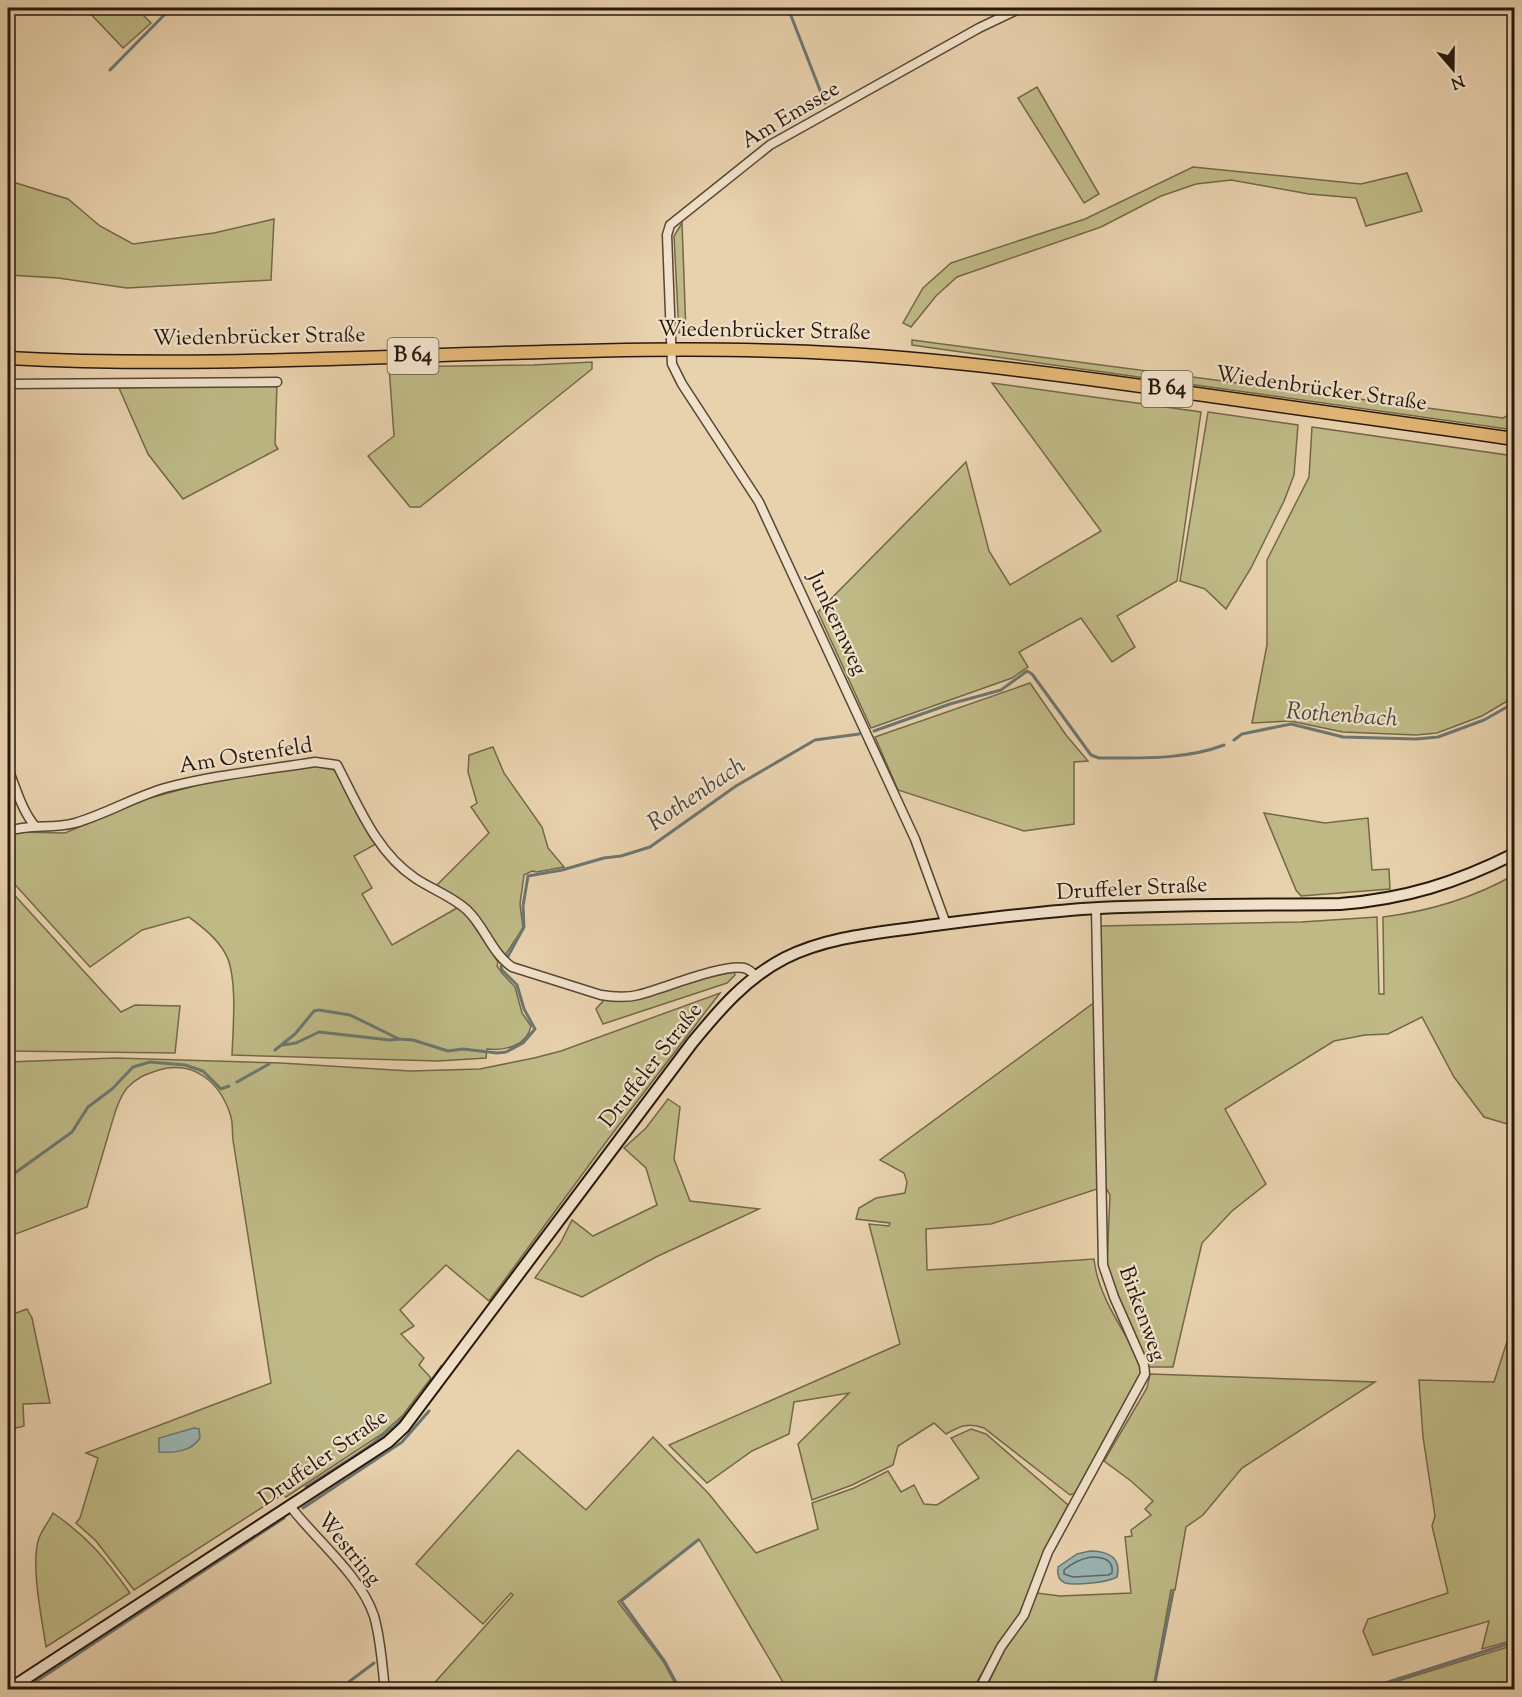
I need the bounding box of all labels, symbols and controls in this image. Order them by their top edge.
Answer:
north arrow [1423,39,1483,99]
text: N [1447,68,1467,94]
street label: Am Emssee [736,74,846,158]
street label: Wiedenbrücker Straße [657,314,871,350]
street label: Wiedenbrücker Straße [152,320,366,356]
road number: B 64 [388,338,438,374]
street label: Wiedenbrücker Straße [1213,359,1429,421]
road number: B 64 [1142,371,1192,407]
street label: Junkernweg [798,566,874,681]
water label: Rothenbach [1285,695,1399,737]
street label: Am Ostenfeld [177,731,315,783]
water label: Rothenbach [641,749,753,840]
street label: Druffeler Straße [1056,870,1208,910]
street label: Druffeler Straße [593,997,711,1135]
street label: Birkenweg [1109,1262,1173,1366]
street label: Druffeler Straße [253,1402,395,1516]
street label: Westring [308,1506,388,1594]

